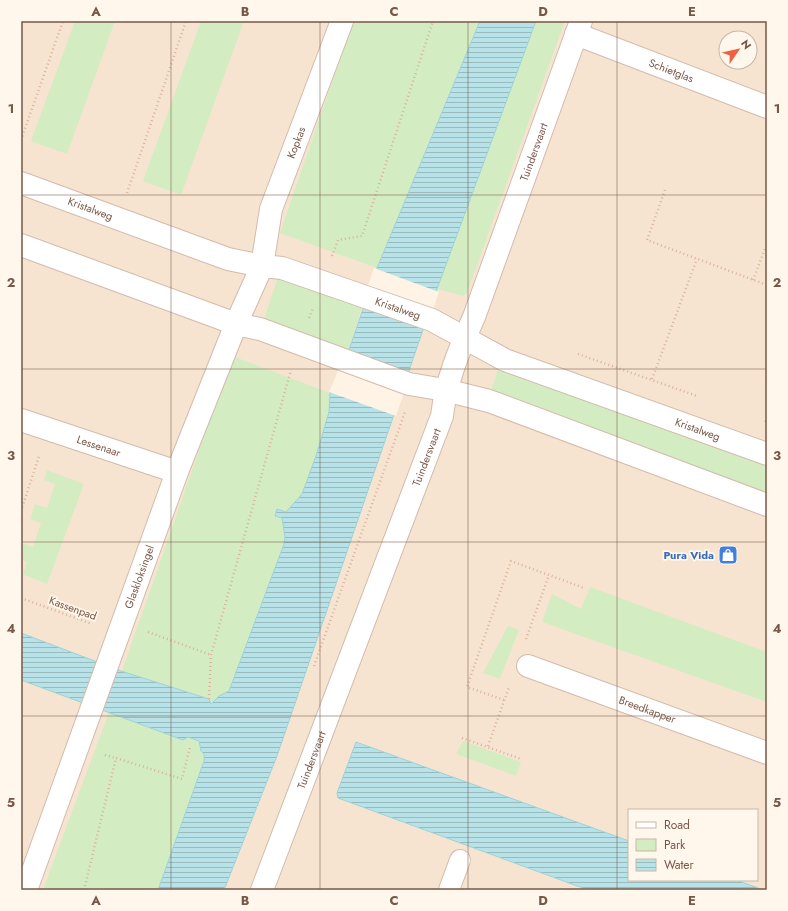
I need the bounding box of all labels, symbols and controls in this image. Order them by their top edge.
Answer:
text: A [90,2,101,21]
text: B [241,2,250,21]
text: C [389,2,399,21]
text: D [538,2,548,21]
text: E [688,2,696,21]
north arrow [718,30,758,70]
text: N [737,36,755,53]
street label: Schietglas [647,55,697,86]
text: 1 [8,99,14,118]
text: 1 [774,99,780,118]
street label: Tuindersvaart [516,120,552,183]
street label: Kopkas [283,124,310,161]
street label: Kristalweg [66,193,115,224]
text: 2 [7,273,15,292]
text: 2 [773,273,781,292]
street label: Kristalweg [373,293,423,323]
street label: Kristalweg [673,414,723,445]
street label: Tuindersvaart [408,426,445,488]
street label: Lessenaar [75,431,123,461]
text: 3 [7,446,15,465]
text: 3 [773,446,781,465]
street label: Glaskloksingel [120,543,158,611]
shop icon: Pura Vida [717,544,739,566]
place label: Pura Vida [663,547,714,563]
street label: Kassenpad [47,592,99,624]
text: 4 [6,619,16,638]
text: 4 [772,619,782,638]
street label: Breedkapper [617,692,678,727]
street label: Tuindersvaart [293,729,330,791]
text: 5 [7,793,15,812]
text: 5 [773,793,781,812]
legend [628,809,758,881]
text: Road [664,816,690,834]
text: Park [664,836,686,854]
text: Water [664,856,695,874]
text: A [90,891,101,910]
text: B [241,891,250,910]
text: C [389,891,399,910]
text: D [538,891,548,910]
text: E [688,891,696,910]

